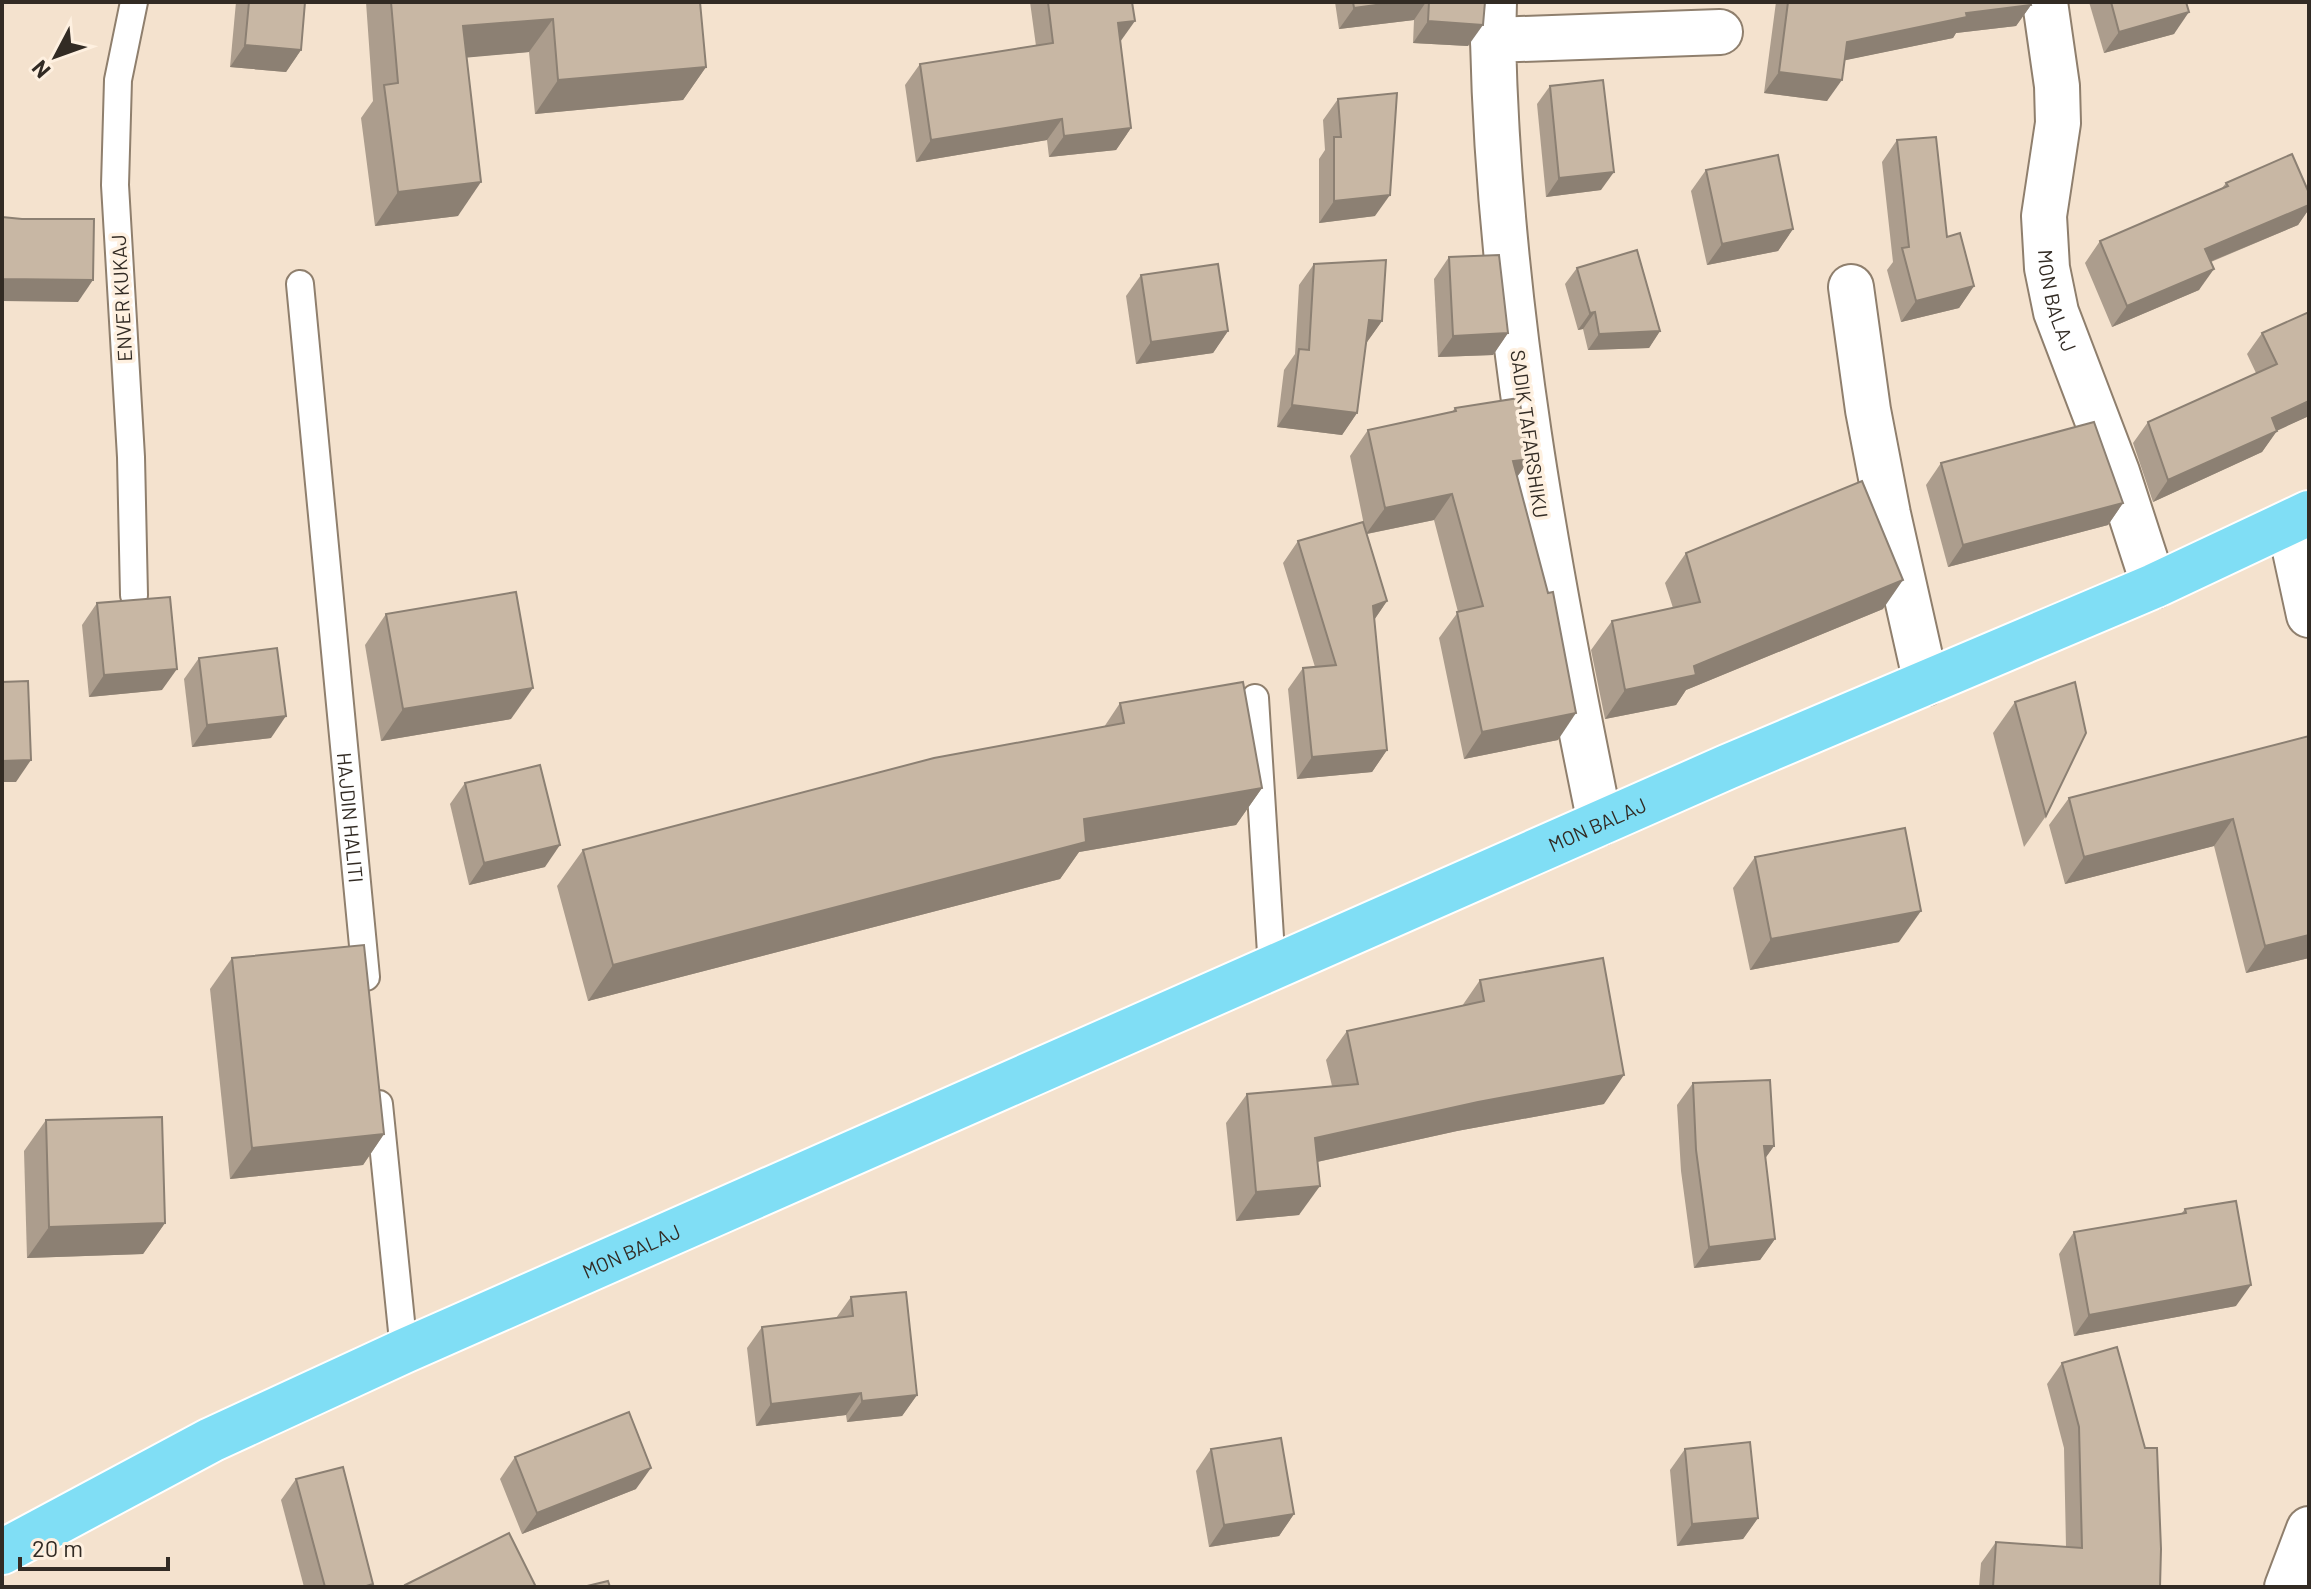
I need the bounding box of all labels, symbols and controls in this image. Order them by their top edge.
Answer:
north arrow [16,16,96,96]
text: N [26,56,55,84]
street label: ENVER KUKAJ [106,234,136,362]
street label: MON BALAJ [2034,249,2082,355]
street label: SADIK TAFARSHIKU [1506,348,1554,520]
street label: HAJDIN HALITI [333,751,369,884]
street label: MON BALAJ [1544,792,1650,856]
street label: MON BALAJ [578,1219,684,1283]
scale bar [20,1521,168,1571]
text: 20 m [32,1533,83,1562]

